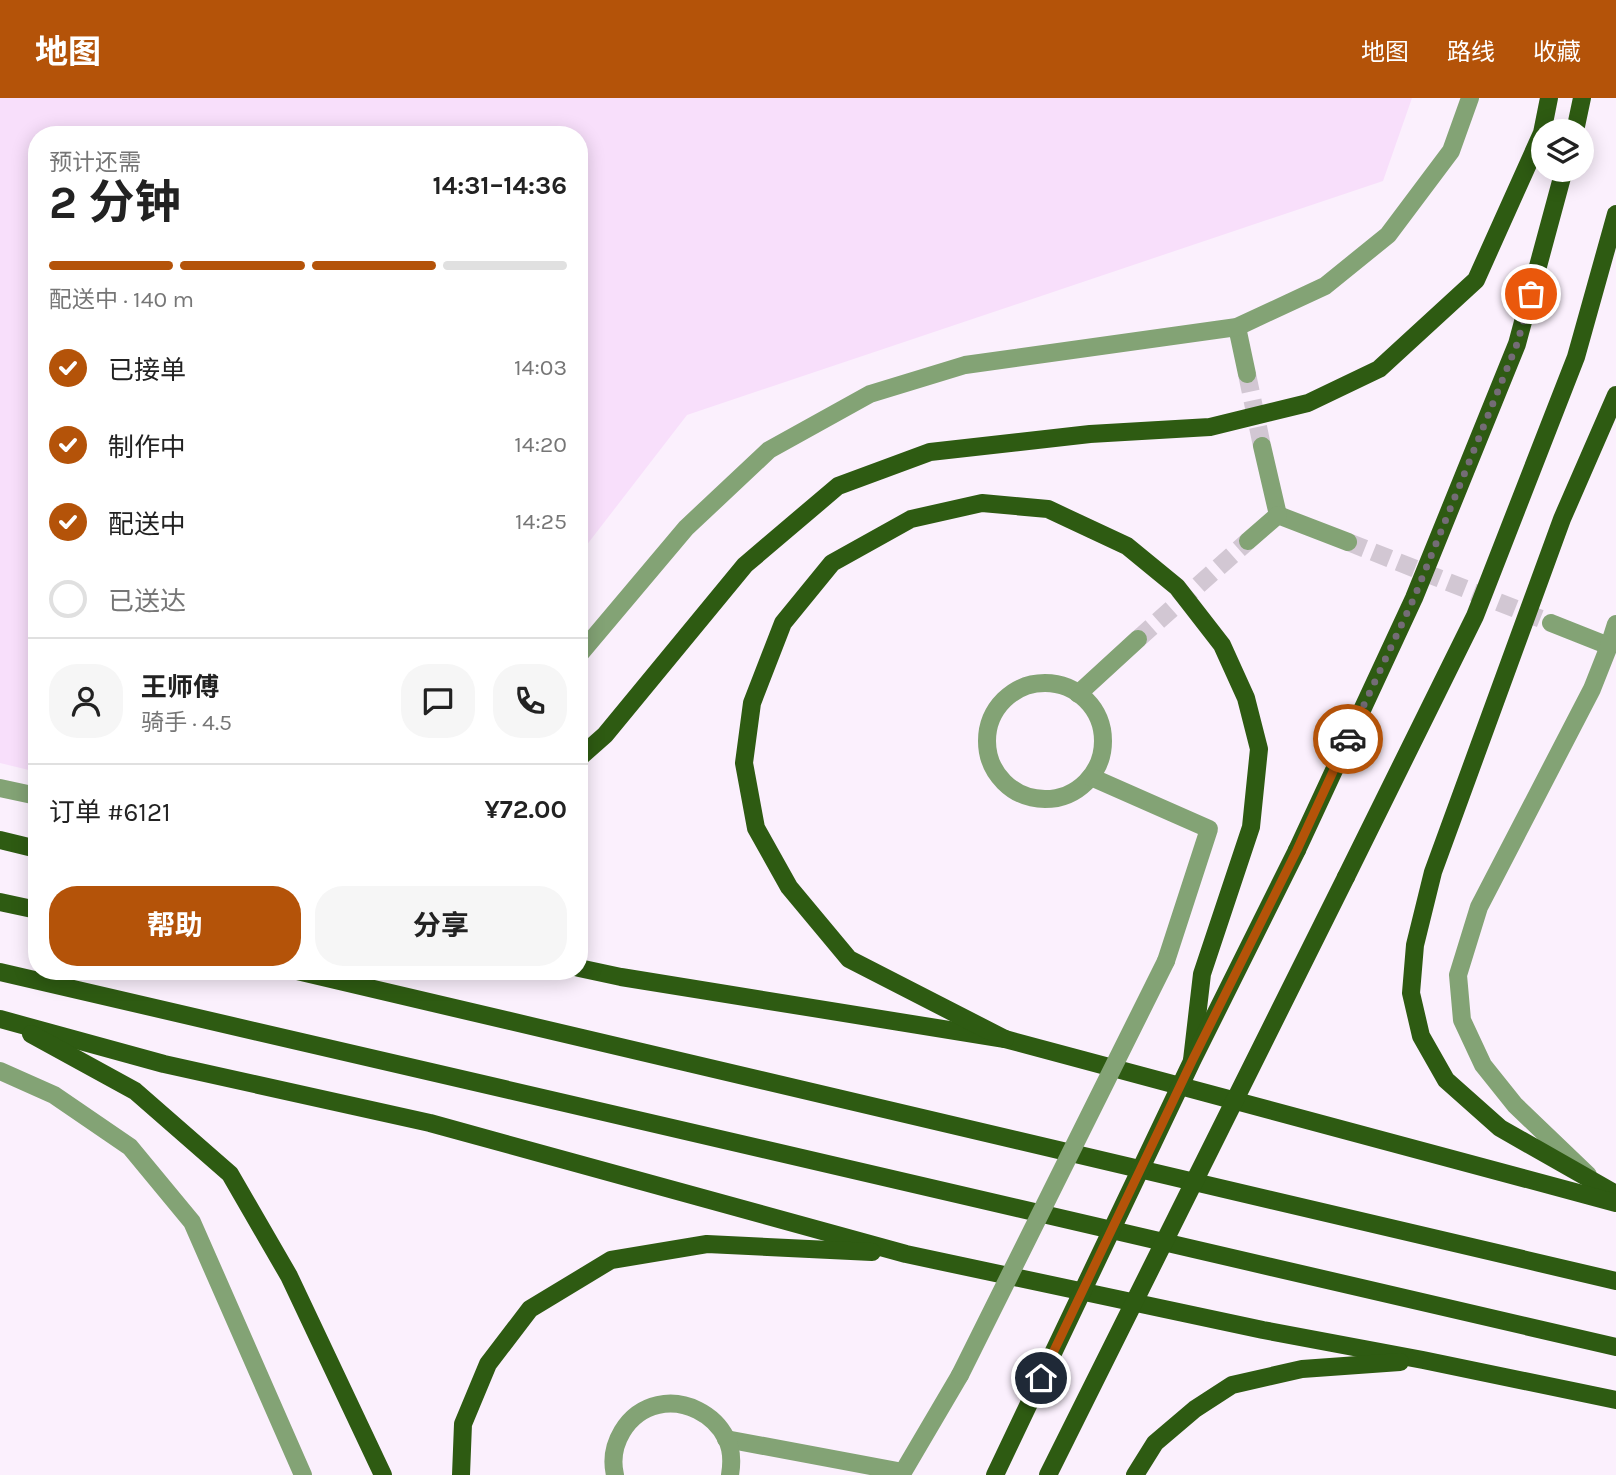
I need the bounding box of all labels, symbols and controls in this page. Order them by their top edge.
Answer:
text: 地图 [35,33,101,71]
text: 地图 [1361,38,1409,66]
text: 路线 [1447,38,1495,66]
text: 收藏 [1533,38,1581,66]
map controls [1531,119,1594,182]
button: layers [1531,119,1594,182]
text: 预计还需 [49,149,141,176]
text: 14:31–14:36 [432,170,567,201]
text: 2 分钟 [49,176,180,230]
pin [1501,264,1561,324]
icon: bag [1512,275,1550,313]
text: 配送中 · 140 m [49,286,194,313]
icon: check [49,349,87,387]
text: 14:03 [514,354,567,381]
text: 已接单 [108,355,186,386]
icon: check [49,426,87,464]
text: 14:20 [514,431,567,458]
text: 制作中 [108,432,186,463]
icon: check [49,503,87,541]
text: 14:25 [515,508,567,535]
text: 配送中 [108,509,186,540]
text: 已送达 [108,586,186,617]
button: person [49,664,123,738]
button: chat [401,664,475,738]
button: phone [493,664,567,738]
text: 王师傅 [141,672,219,703]
courier [1313,704,1383,774]
text: 骑手 · 4.5 [141,709,232,736]
icon: car [1329,720,1367,758]
text: ¥72.00 [485,794,567,825]
text: 订单 #6121 [49,797,171,828]
button: 帮助 [49,886,301,966]
button: 分享 [315,886,567,966]
pin [1011,1348,1071,1408]
icon: home [1022,1359,1060,1397]

